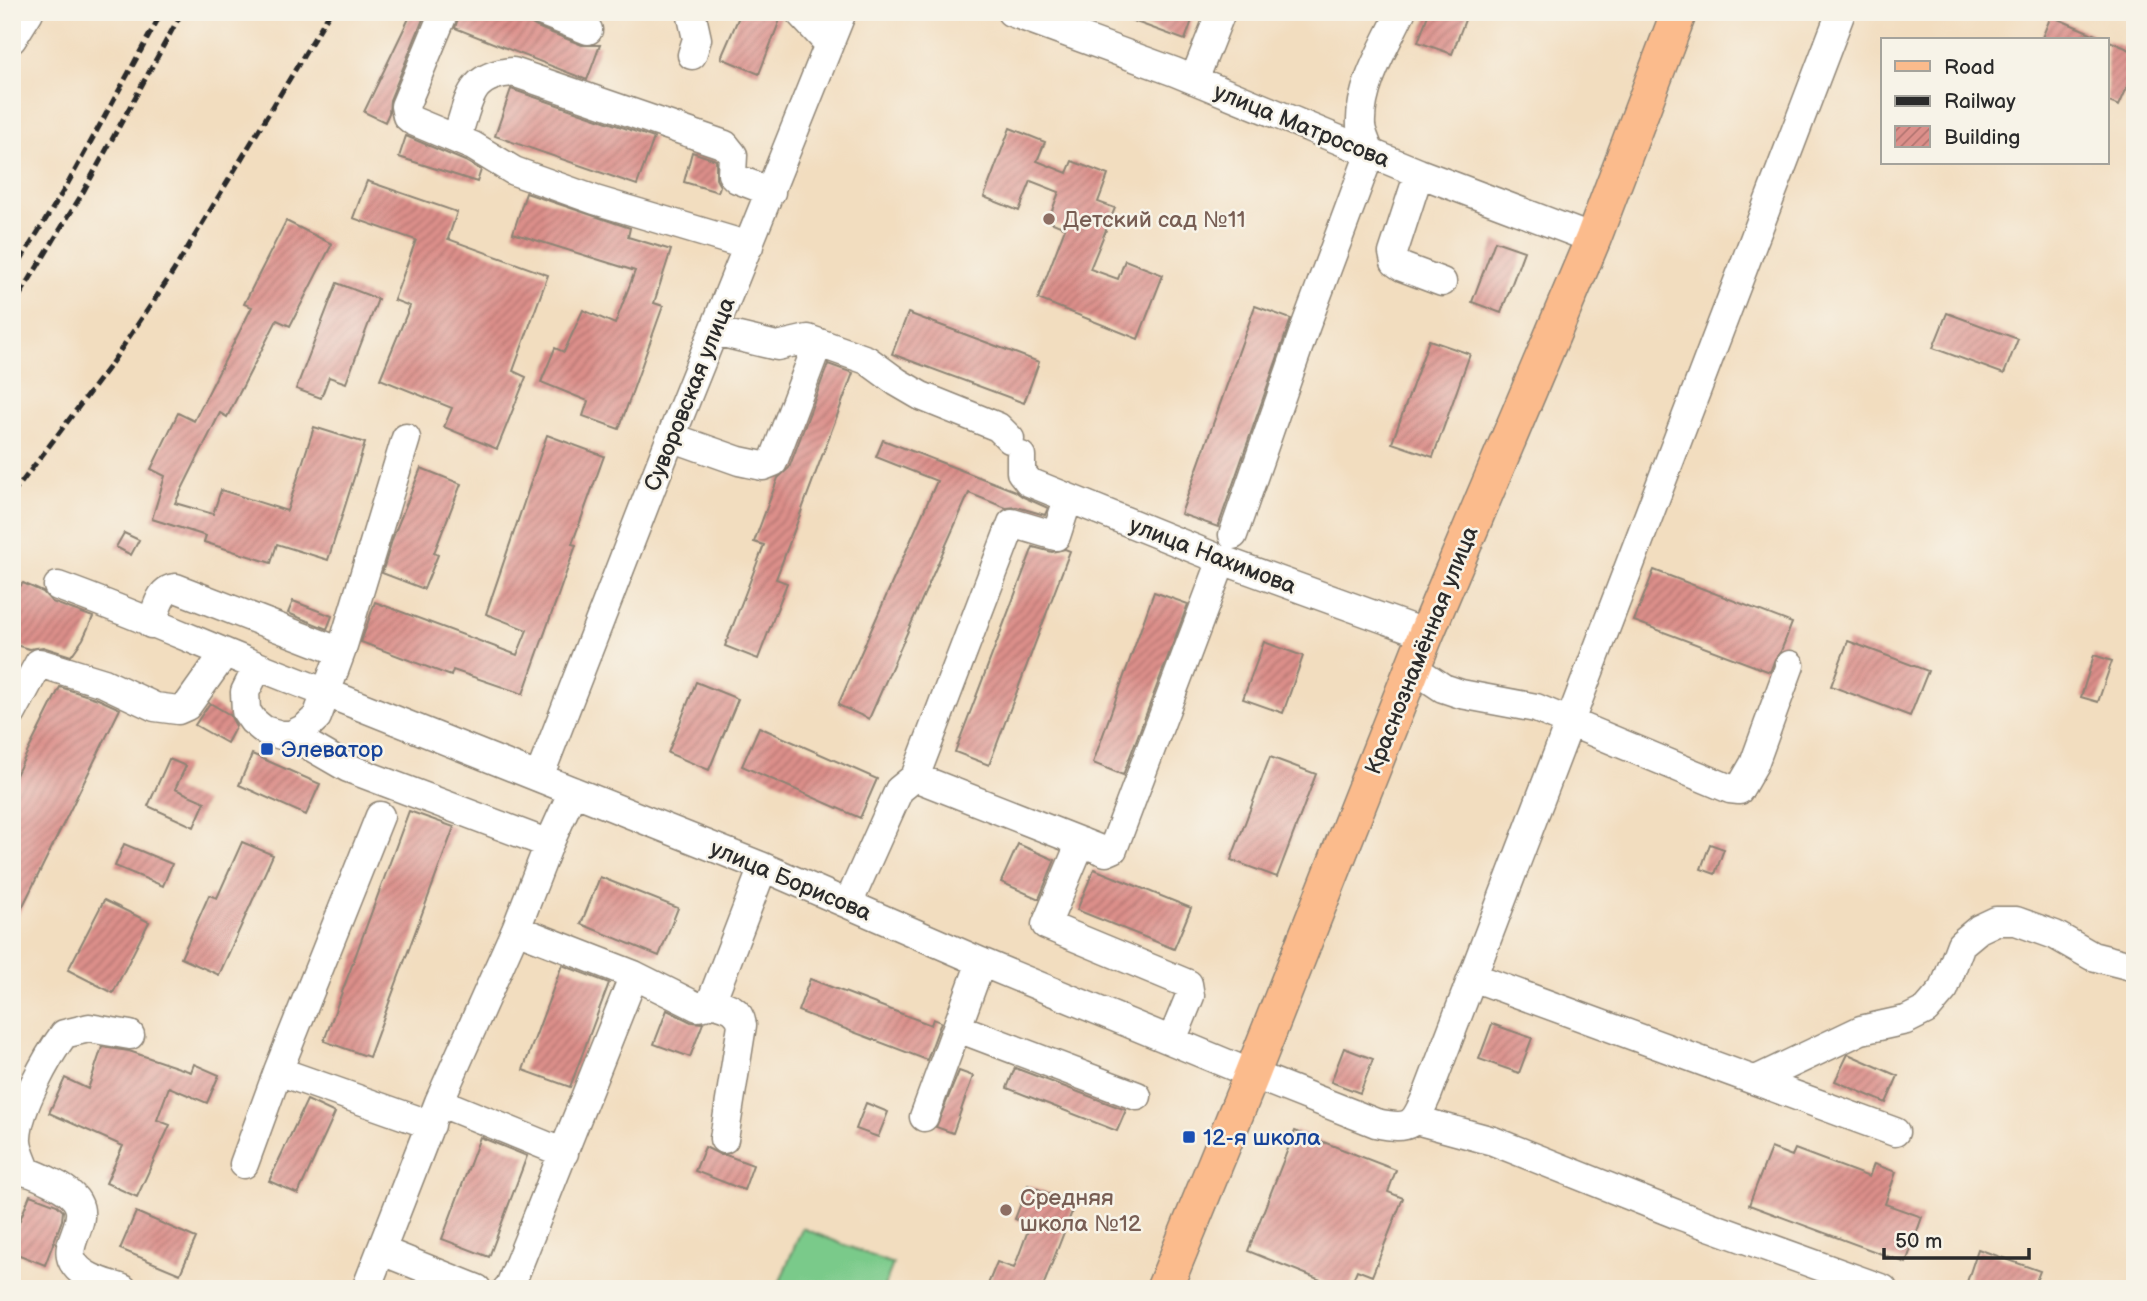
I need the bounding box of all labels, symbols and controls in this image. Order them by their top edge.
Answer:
legend [1881,38,2108,164]
text: Road [1944,55,1995,80]
street label: улица Матросова [1210,78,1394,174]
text: Railway [1944,89,2016,114]
text: Building [1944,125,2020,150]
place label: Детский сад №11 [1063,206,1246,234]
marker: Детский сад №11 [1041,211,1057,227]
street label: Суворовская улица [638,293,742,495]
street label: улица Нахимова [1125,511,1300,601]
street label: Краснознамённая улица [1359,522,1485,779]
place label: Элеватор [281,736,383,764]
marker: Элеватор [259,741,275,757]
street label: улица Борисова [706,834,876,928]
place label: 12-я школа [1203,1124,1321,1152]
marker: 12-я школа [1181,1129,1197,1145]
place label: Средняя школа №12 [1020,1184,1142,1238]
marker: Средняя школа №12 [998,1202,1014,1218]
scale bar [1884,1217,2030,1261]
text: 50 m [1895,1229,1942,1254]

